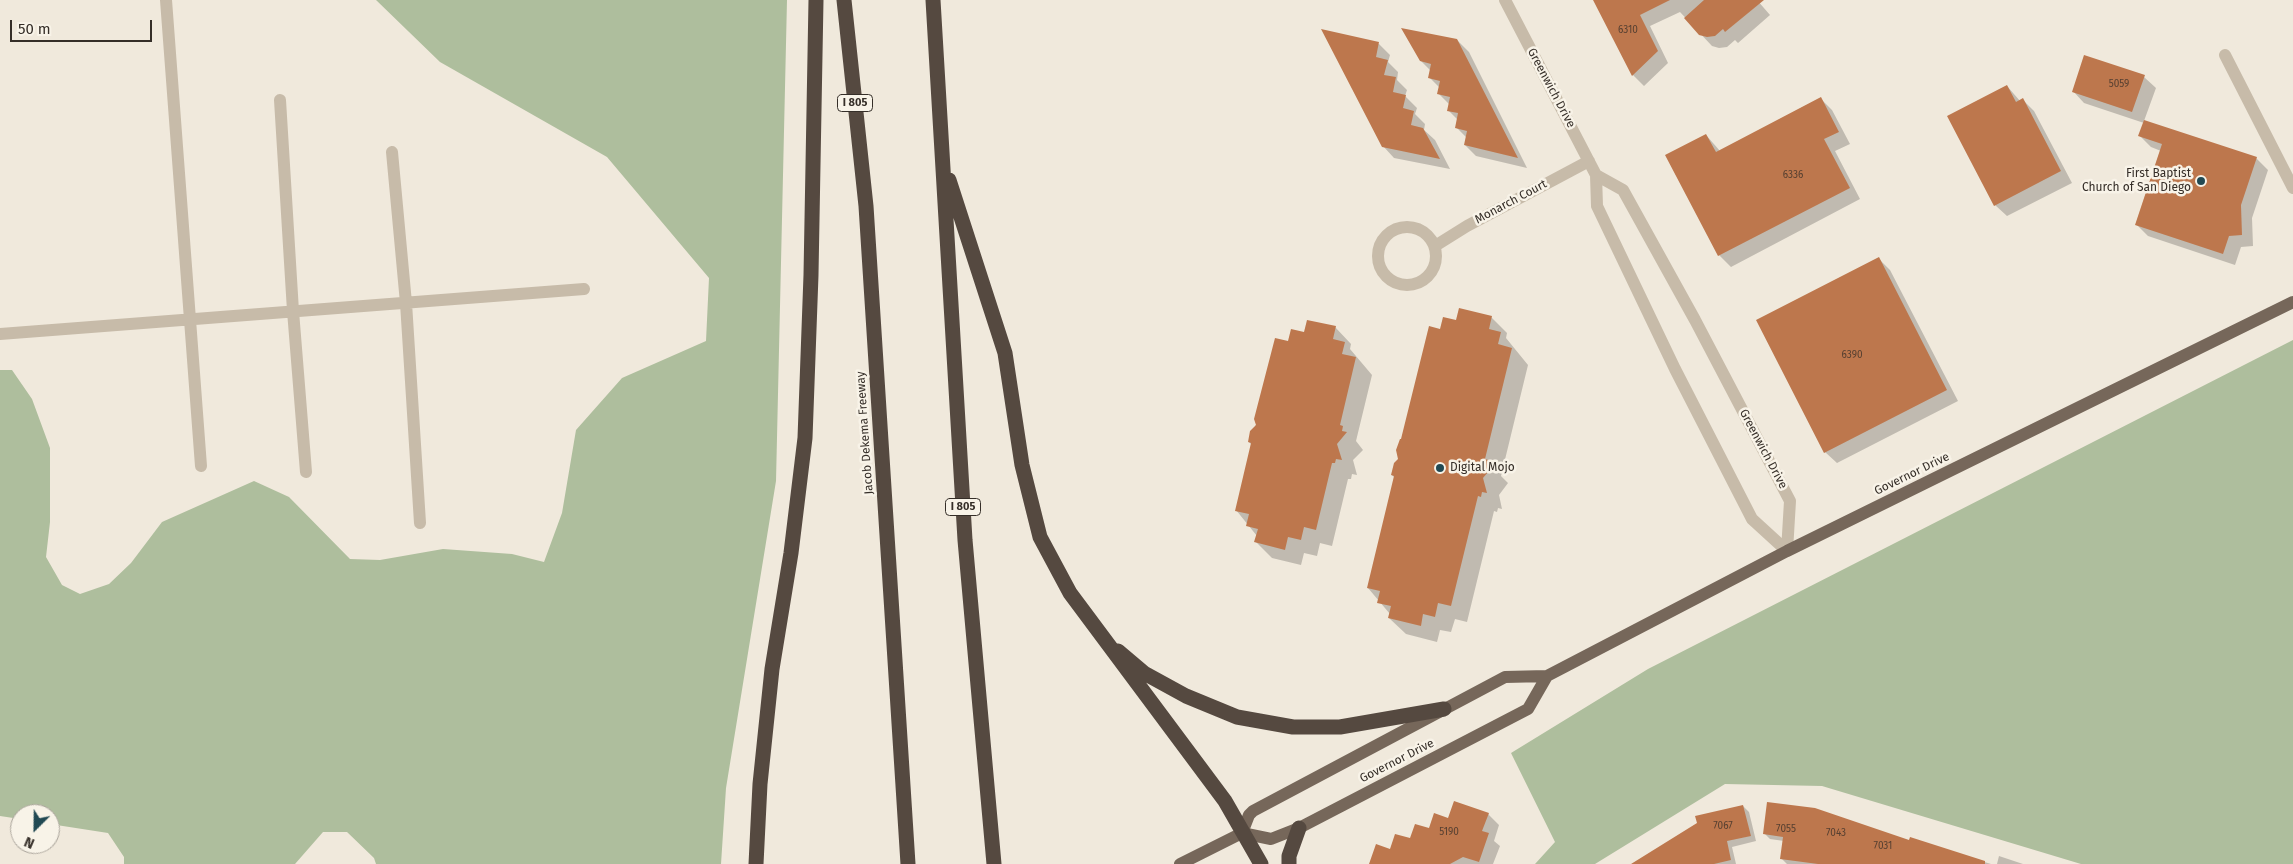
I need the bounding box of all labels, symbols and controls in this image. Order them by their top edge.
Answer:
scale bar [12,10,155,42]
text: 50 m [18,20,51,38]
house number: 6310 [1618,24,1638,36]
street label: Greenwich Drive [1524,46,1578,130]
house number: 5059 [2109,78,2129,90]
road number: I 805 [838,95,872,112]
place label: First Baptist Church of San Diego [2082,167,2191,195]
house number: 6336 [1783,169,1803,181]
marker: First Baptist Church of San Diego [2195,175,2207,187]
street label: Monarch Court [1472,177,1550,227]
house number: 6390 [1842,349,1862,361]
street label: Jacob Dekema Freeway [854,371,876,495]
street label: Greenwich Drive [1736,407,1790,491]
street label: Governor Drive [1872,450,1952,498]
place label: Digital Mojo [1450,461,1515,475]
marker: Digital Mojo [1434,462,1446,474]
road number: I 805 [946,498,980,516]
street label: Governor Drive [1357,736,1437,786]
north arrow [10,804,60,854]
house number: 7067 [1713,820,1733,832]
house number: 7055 [1776,823,1796,835]
house number: 5190 [1439,826,1459,838]
house number: 7043 [1826,827,1846,839]
text: N [22,833,37,852]
house number: 7031 [1874,840,1892,852]

